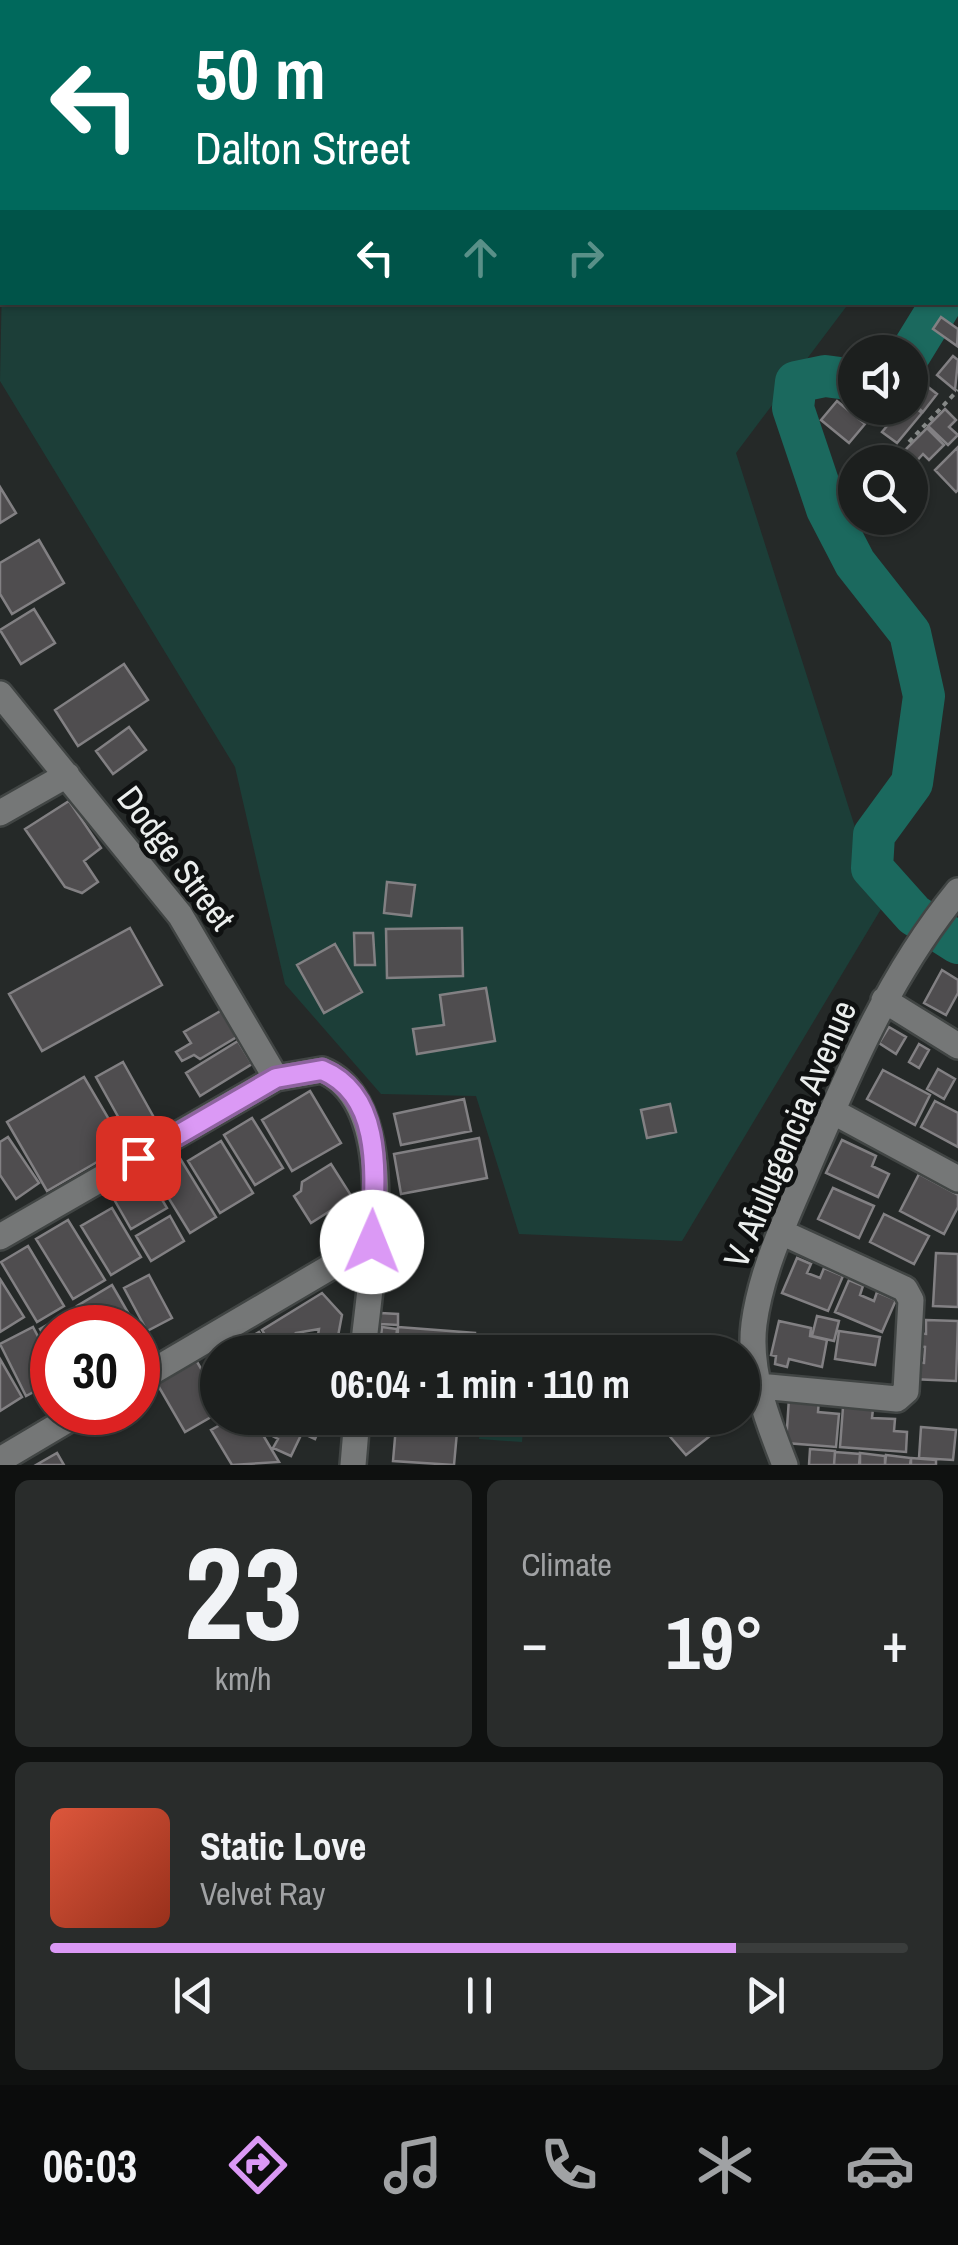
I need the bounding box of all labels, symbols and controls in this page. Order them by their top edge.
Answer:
text: 50 m [195,27,326,121]
icon: left [30,40,160,170]
text: Dalton Street [195,117,410,178]
icon: left [348,230,403,285]
icon: ahead [453,230,508,285]
icon: right [558,230,613,285]
map controls [838,335,928,535]
button: sound [838,335,928,425]
button: search [838,445,928,535]
street label: Dodge Street [107,776,246,939]
street label: V. Afulugencia Avenue [712,993,867,1275]
pin [96,1116,181,1201]
icon: arrive [111,1131,166,1186]
position arrow [320,1190,424,1294]
speed limit sign: 30 [30,1305,160,1435]
text: 06:04 · 1 min · 110 m [330,1359,630,1410]
text: 23 [184,1504,303,1680]
text: Climate [522,1543,612,1586]
text: 19° [666,1591,764,1692]
text: − [522,1605,548,1679]
text: + [882,1605,908,1679]
text: km/h [215,1657,272,1700]
text: Static Love [200,1821,366,1872]
text: Velvet Ray [200,1872,325,1915]
icon: previous [166,1968,221,2023]
icon: pause [452,1968,507,2023]
icon: next [738,1968,793,2023]
icon: directions [223,2130,293,2200]
icon: music [378,2130,448,2200]
icon: phone [534,2130,604,2200]
icon: climate [690,2130,760,2200]
icon: car [845,2130,915,2200]
text: 06:03 [43,2135,137,2196]

